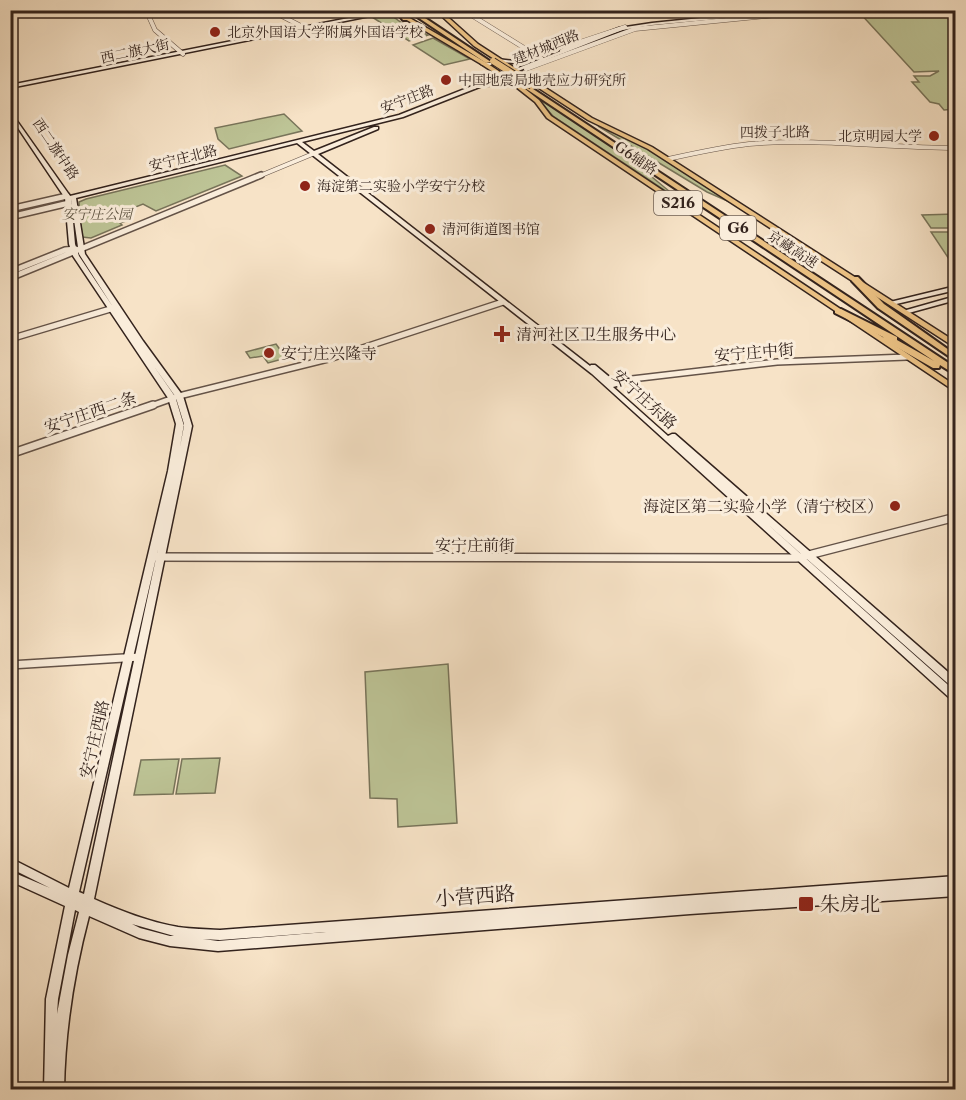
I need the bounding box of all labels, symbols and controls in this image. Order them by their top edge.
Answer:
place label: 北京外国语大学附属外国语学校 [227,23,423,41]
marker: 北京外国语大学附属外国语学校 [208,25,222,39]
street label: 建材城西路 [510,26,582,68]
street label: 西二旗大街 [99,35,171,67]
place label: 中国地震局地壳应力研究所 [458,71,626,89]
marker: 中国地震局地壳应力研究所 [439,73,453,87]
street label: 安宁庄路 [378,81,436,117]
street label: 西二旗中路 [29,115,83,183]
street label: 四拨子北路 [740,122,810,142]
place label: 北京明园大学 [838,127,922,145]
marker: 北京明园大学 [927,129,941,143]
street label: G6辅路 [611,137,661,179]
street label: 安宁庄北路 [147,141,219,175]
place label: 海淀第二实验小学安宁分校 [317,177,485,195]
marker: 海淀第二实验小学安宁分校 [298,179,312,193]
road number: S216 [654,191,702,215]
park label: 安宁庄公园 [62,205,134,223]
road number: G6 [720,216,756,240]
place label: 清河街道图书馆 [442,220,540,238]
marker: 清河街道图书馆 [423,222,437,236]
street label: 京藏高速 [765,226,821,272]
place label: 清河社区卫生服务中心 [516,324,676,344]
marker: 清河社区卫生服务中心 [493,325,511,343]
street label: 安宁庄中街 [713,339,795,365]
place label: 安宁庄兴隆寺 [281,343,377,363]
marker: 安宁庄兴隆寺 [262,346,276,360]
street label: 安宁庄东路 [609,365,681,433]
street label: 安宁庄西二条 [41,387,139,437]
place label: 海淀区第二实验小学（清宁校区） [643,496,883,516]
marker: 海淀区第二实验小学（清宁校区） [888,499,902,513]
street label: 安宁庄前街 [435,535,515,555]
street label: 安宁庄西路 [75,698,113,780]
street label: 小营西路 [434,881,516,911]
place label: 朱房北 [820,892,880,916]
marker: 朱房北 [797,895,815,913]

